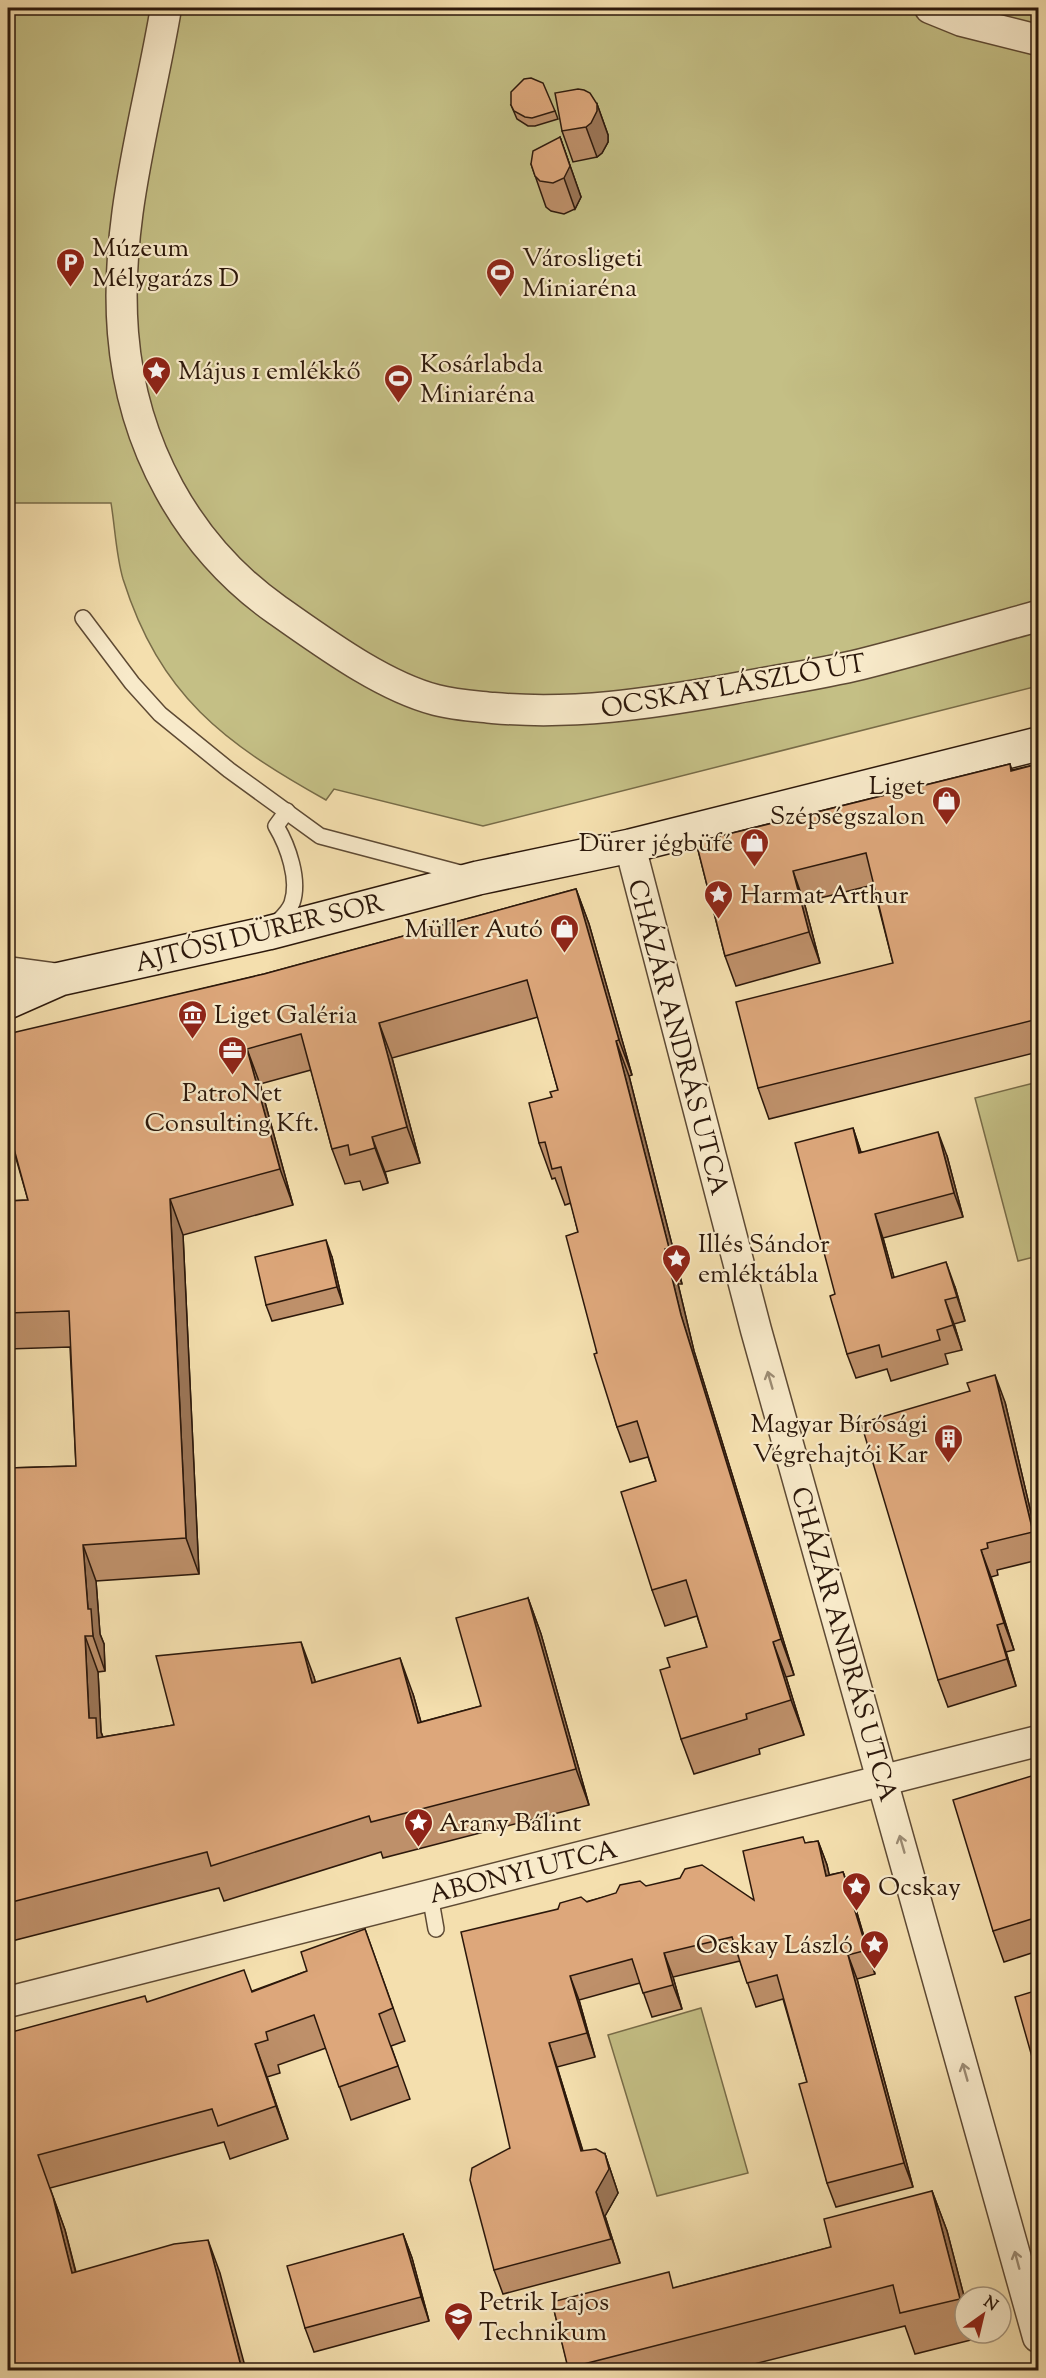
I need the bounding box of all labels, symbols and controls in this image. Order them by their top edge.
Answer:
place label: Múzeum Mélygarázs D [92,231,239,298]
place label: Városligeti Miniaréna [522,241,643,308]
parking icon: Múzeum Mélygarázs D [55,246,87,288]
sports icon: Városligeti Miniaréna [485,256,517,298]
place label: Kosárlabda Miniaréna [420,347,543,414]
place icon: Május 1 emlékkő [141,354,173,396]
place label: Május 1 emlékkő [178,354,361,391]
sports icon: Kosárlabda Miniaréna [383,362,415,404]
street label: OCSKAY LÁSZLÓ ÚT [598,646,869,729]
place label: Liget Szépségszalon [770,769,925,836]
shop icon: Liget Szépségszalon [930,784,962,826]
place label: Dürer jégbüfé [579,826,733,863]
shop icon: Dürer jégbüfé [738,826,770,868]
street label: CHÁZÁR ANDRÁS UTCA [617,875,737,1200]
place icon: Harmat Arthur [703,878,735,920]
place label: Harmat Arthur [740,878,909,915]
street label: AJTÓSI DÜRER SOR [131,886,388,983]
place label: Müller Autó [405,912,543,949]
shop icon: Müller Autó [548,912,580,954]
museum icon: Liget Galéria [177,998,209,1040]
place label: Liget Galéria [214,998,357,1035]
office icon: PatroNet Consulting Kft. [216,1034,248,1076]
place label: PatroNet Consulting Kft. [145,1076,319,1143]
place label: Illés Sándor emléktábla [698,1227,830,1294]
place icon: Illés Sándor emléktábla [661,1242,693,1284]
one-way arrow [764,1371,775,1390]
place label: Magyar Bírósági Végrehajtói Kar [750,1407,928,1474]
building icon: Magyar Bírósági Végrehajtói Kar [933,1422,965,1464]
street label: CHÁZÁR ANDRÁS UTCA [780,1483,905,1806]
place icon: Arany Bálint [402,1806,434,1848]
place label: Arany Bálint [439,1806,582,1843]
street label: ABONYI UTCA [425,1832,622,1915]
one-way arrow [896,1835,907,1854]
place icon: Ocskay [841,1870,873,1912]
place label: Ocskay [878,1870,961,1907]
place label: Ocskay László [696,1928,853,1965]
place icon: Ocskay László [858,1928,890,1970]
one-way arrow [959,2063,971,2082]
one-way arrow [1011,2251,1023,2270]
place label: Petrik Lajos Technikum [479,2285,609,2352]
north arrow [953,2285,1013,2345]
text: N [978,2292,1002,2318]
school or university icon: Petrik Lajos Technikum [442,2300,474,2342]

